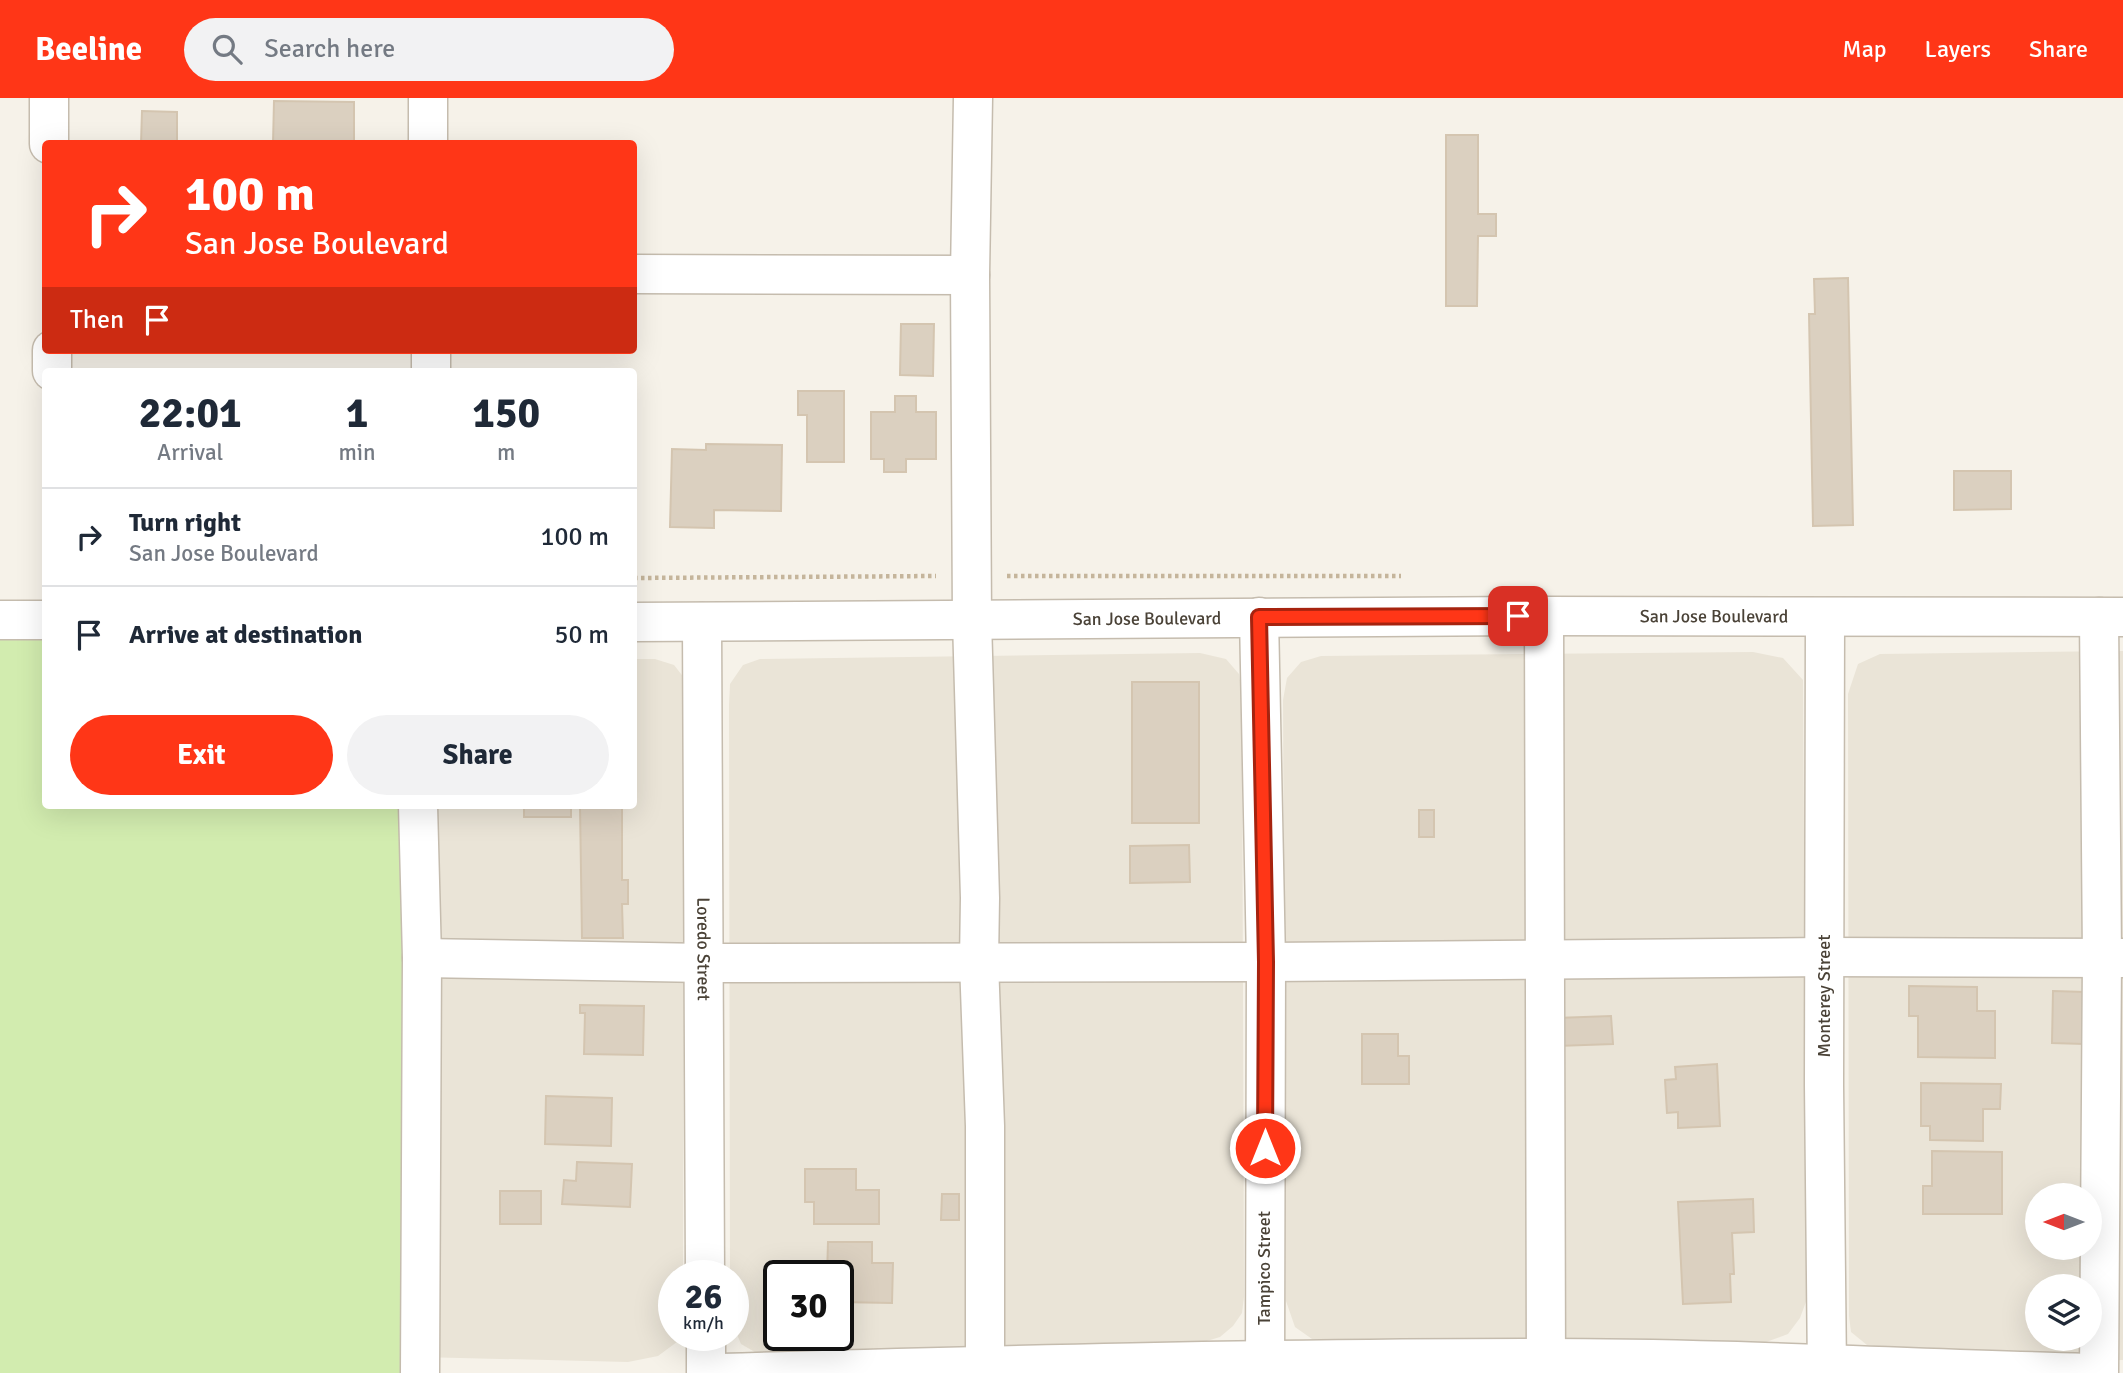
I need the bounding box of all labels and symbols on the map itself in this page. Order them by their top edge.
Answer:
pin [1488,586,1548,646]
street label: San Jose Boulevard [1640,605,1788,627]
street label: San Jose Boulevard [1073,607,1221,630]
street label: Loredo Street [692,897,715,1001]
street label: Monterey Street [1813,934,1835,1058]
position arrow [1228,1111,1302,1185]
north arrow [2025,1183,2102,1260]
street label: Tampico Street [1253,1211,1275,1325]
speed limit sign: 30 [763,1260,854,1351]

